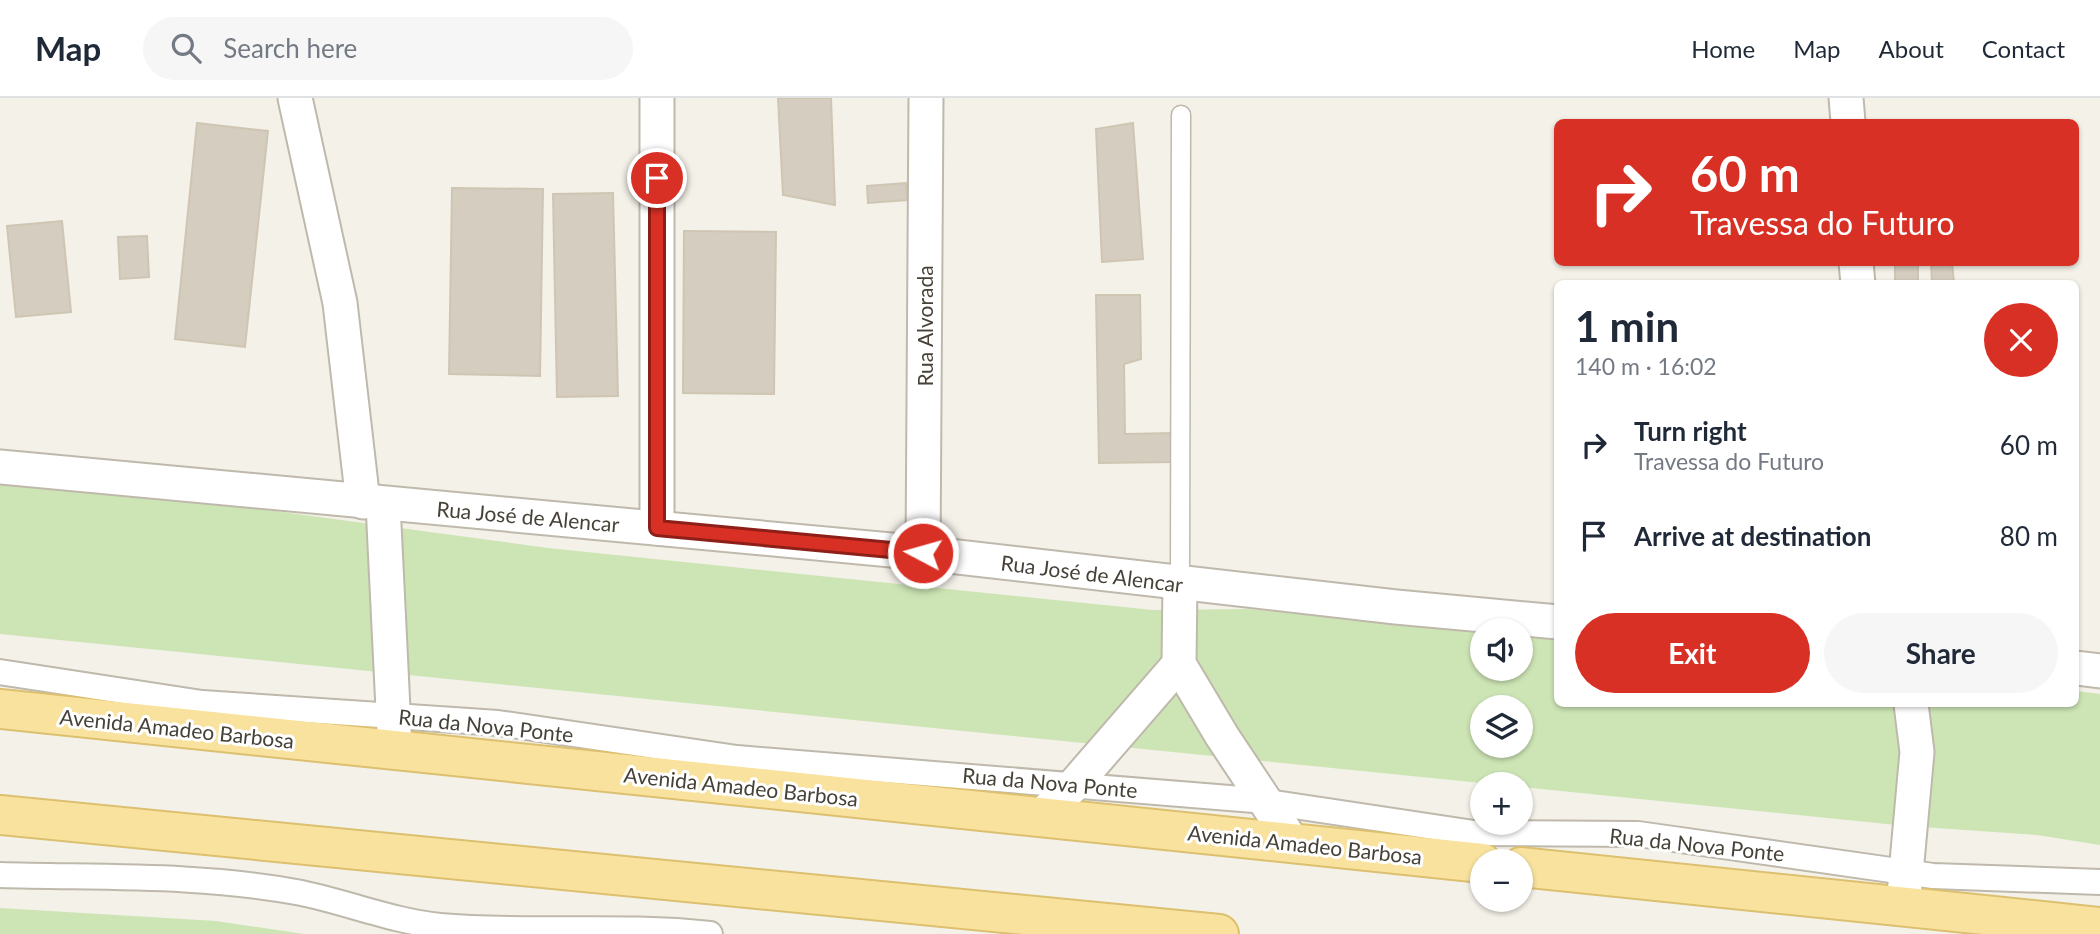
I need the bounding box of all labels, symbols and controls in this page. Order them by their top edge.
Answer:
search box [143,17,633,80]
text: Map [35,28,101,68]
icon: search [167,29,205,67]
text: Search here [223,32,357,64]
text: Home [1691,34,1755,63]
text: Map [1793,34,1841,63]
text: About [1879,34,1944,63]
text: Contact [1982,34,2065,63]
text: 60 m [1690,144,1800,202]
icon: right [1575,147,1666,238]
pin [627,148,687,208]
icon: arrive [638,159,676,197]
text: Travessa do Futuro [1690,203,1955,242]
street label: Rua Alvorada [912,265,937,387]
text: 1 min [1575,301,1679,351]
button: close [1984,303,2058,377]
text: 140 m · 16:02 [1575,352,1717,380]
text: Turn right [1634,415,1747,447]
icon: right [1575,426,1613,464]
text: 60 m [2000,429,2058,461]
text: Travessa do Futuro [1634,447,1824,475]
street label: Rua José de Alencar [436,496,621,536]
position arrow [886,516,960,590]
icon: arrive [1575,517,1613,555]
text: Arrive at destination [1634,520,1871,552]
text: 80 m [2000,520,2058,552]
street label: Rua José de Alencar [1000,549,1185,597]
button: Exit [1575,613,1810,693]
button: Share [1824,613,2058,693]
map controls [1470,618,1533,912]
button: sound [1470,618,1533,681]
button: layers [1470,695,1533,758]
street label: Avenida Amadeo Barbosa [59,703,295,753]
street label: Rua da Nova Ponte [397,703,575,747]
street label: Avenida Amadeo Barbosa [623,761,859,811]
street label: Rua da Nova Ponte [961,762,1139,802]
button: + [1470,772,1533,835]
street label: Avenida Amadeo Barbosa [1187,819,1423,869]
street label: Rua da Nova Ponte [1608,822,1786,866]
button: − [1470,849,1533,912]

